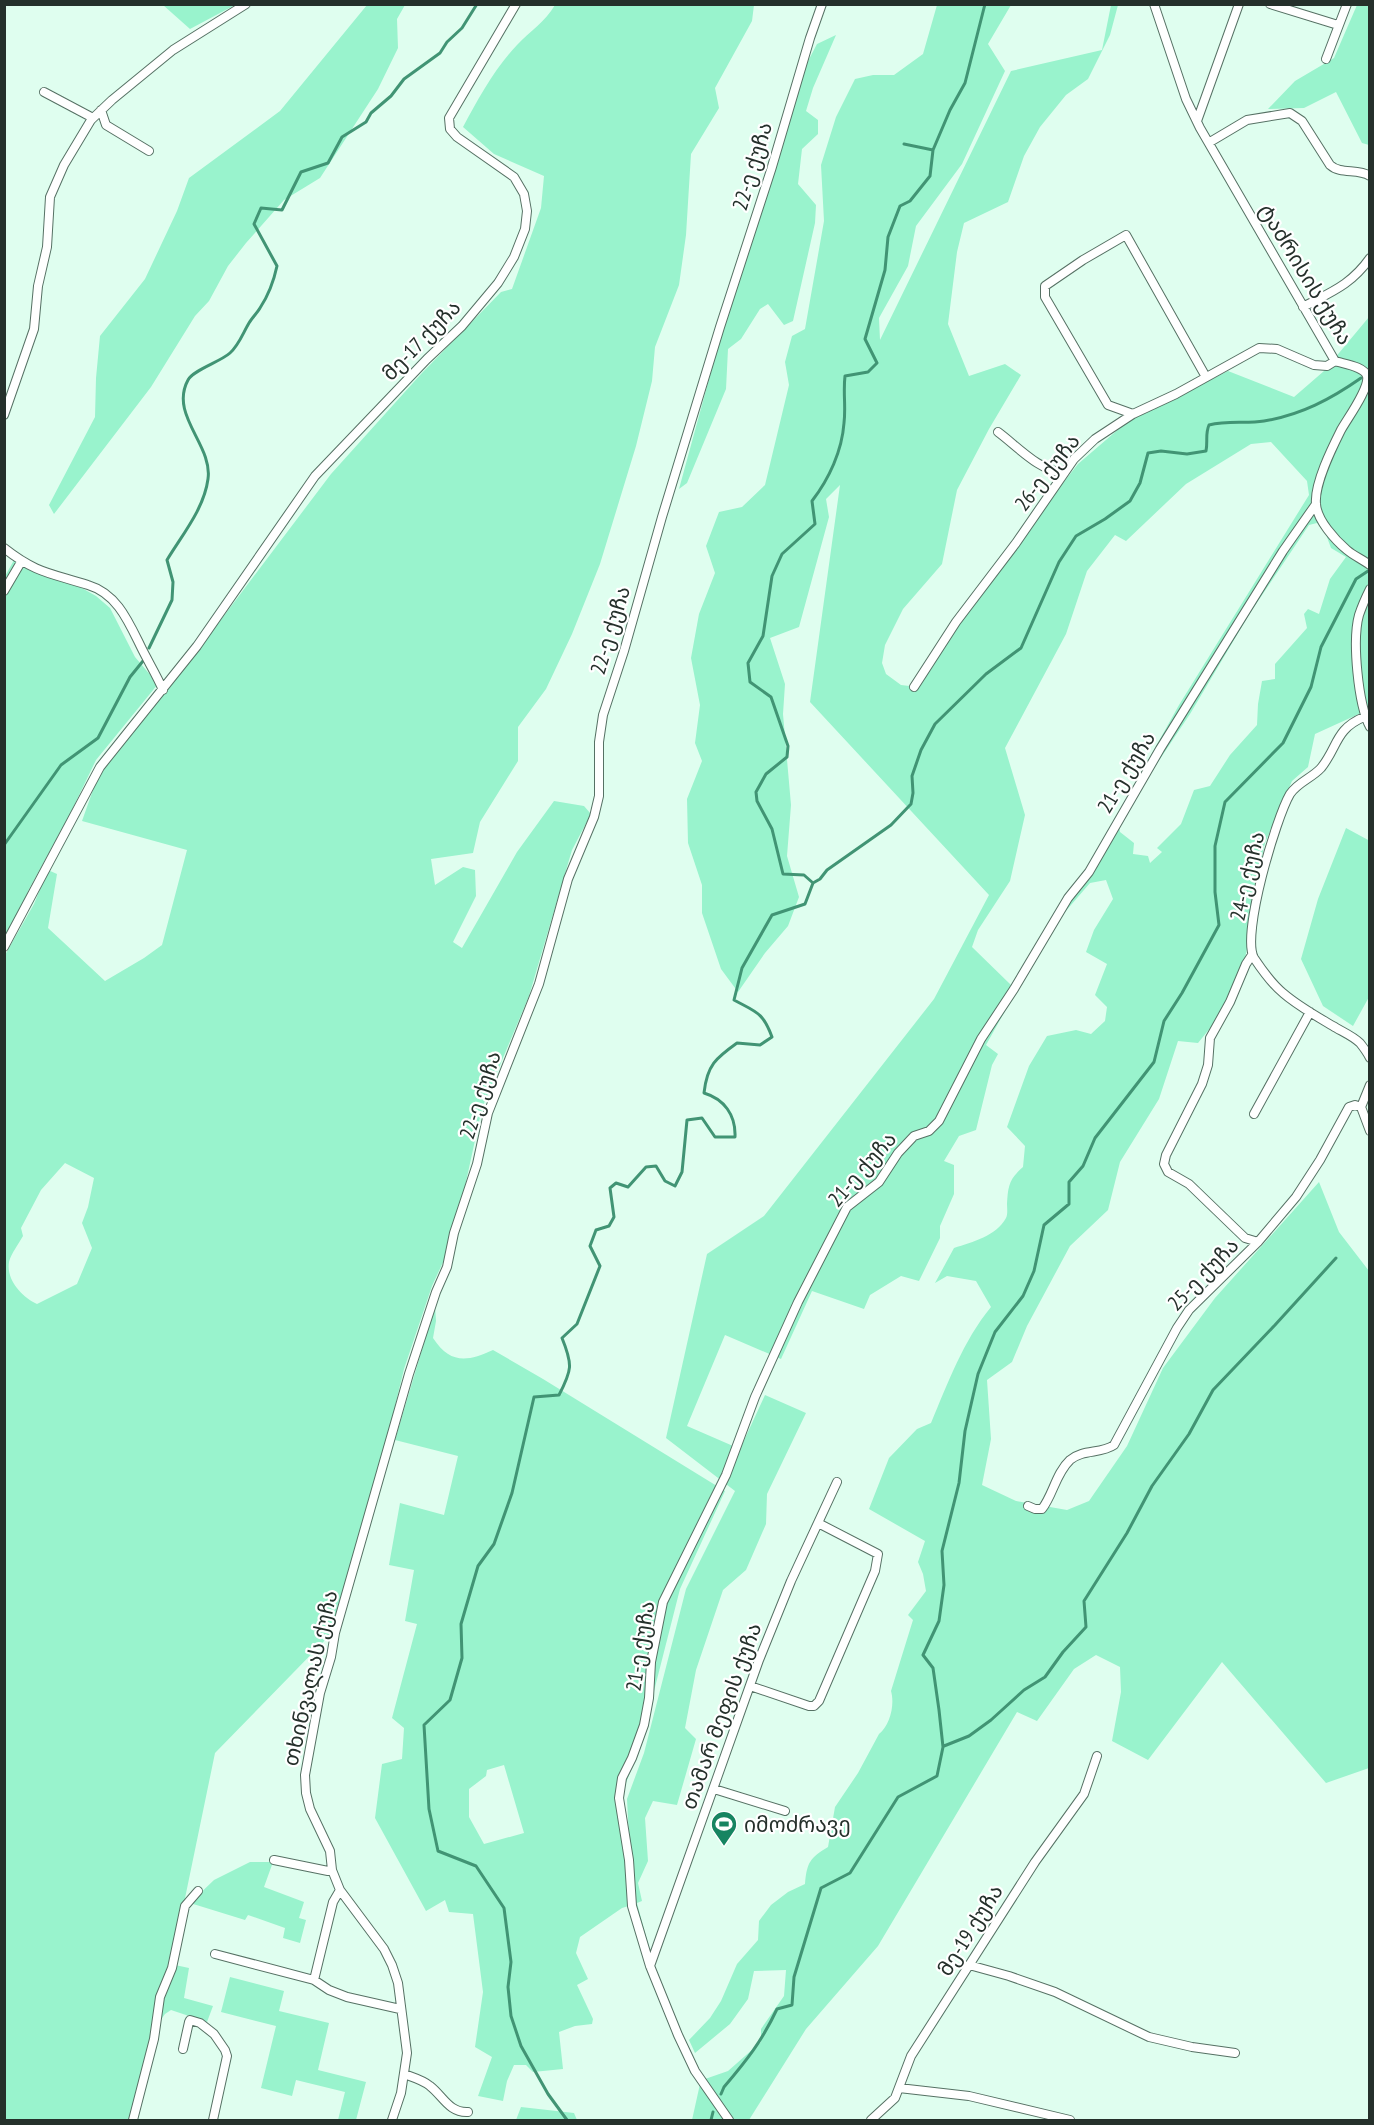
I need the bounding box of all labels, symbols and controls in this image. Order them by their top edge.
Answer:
street label: 22-ე ქუჩა [726,119,778,213]
street label: ტაძრისის ქუჩა [1253,198,1359,350]
street label: მე-17 ქუჩა [376,294,466,386]
street label: 26-ე ქუჩა [1008,428,1086,516]
street label: 22-ე ქუჩა [584,583,636,677]
street label: 21-ე ქუჩა [1091,726,1161,818]
street label: 24-ე ქუჩა [1224,829,1270,923]
street label: 22-ე ქუჩა [453,1048,507,1142]
street label: 21-ე ქუჩა [822,1126,902,1212]
street label: 25-ე ქუჩა [1162,1232,1244,1316]
street label: თხინვალას ქუჩა [277,1587,343,1769]
street label: 21-ე ქუჩა [620,1599,660,1693]
street label: თამარ მეფის ქუჩა [675,1619,767,1813]
sports icon: იმოძრავე [709,1809,739,1847]
place label: იმოძრავე [744,1811,851,1838]
street label: მე-19 ქუჩა [931,1879,1009,1981]

